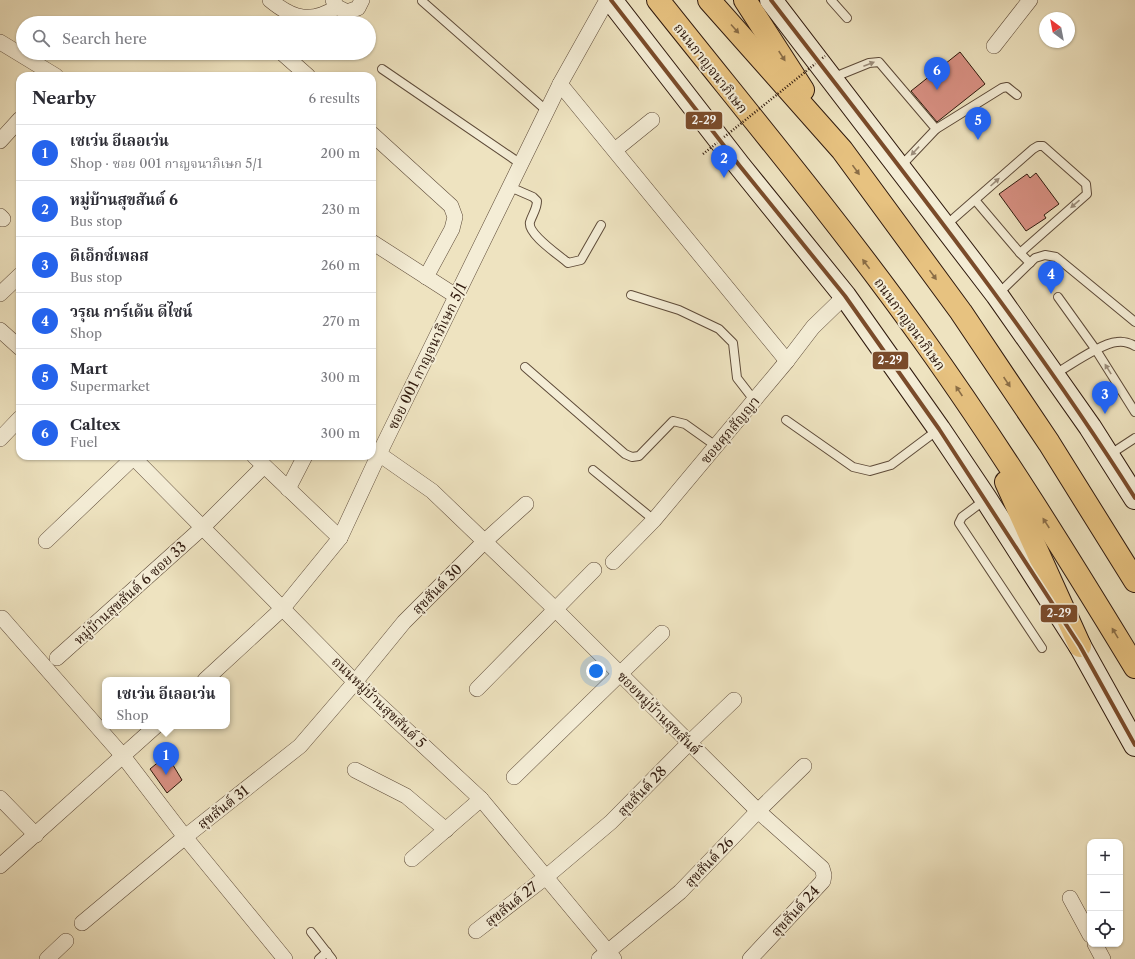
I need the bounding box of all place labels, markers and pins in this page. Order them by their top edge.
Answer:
pin: 6 [924,57,950,90]
pin: 5 [965,107,991,140]
pin: 2 [711,145,737,178]
pin: 4 [1038,261,1064,294]
pin: 3 [1092,381,1118,414]
pin: 1 [153,742,179,775]

